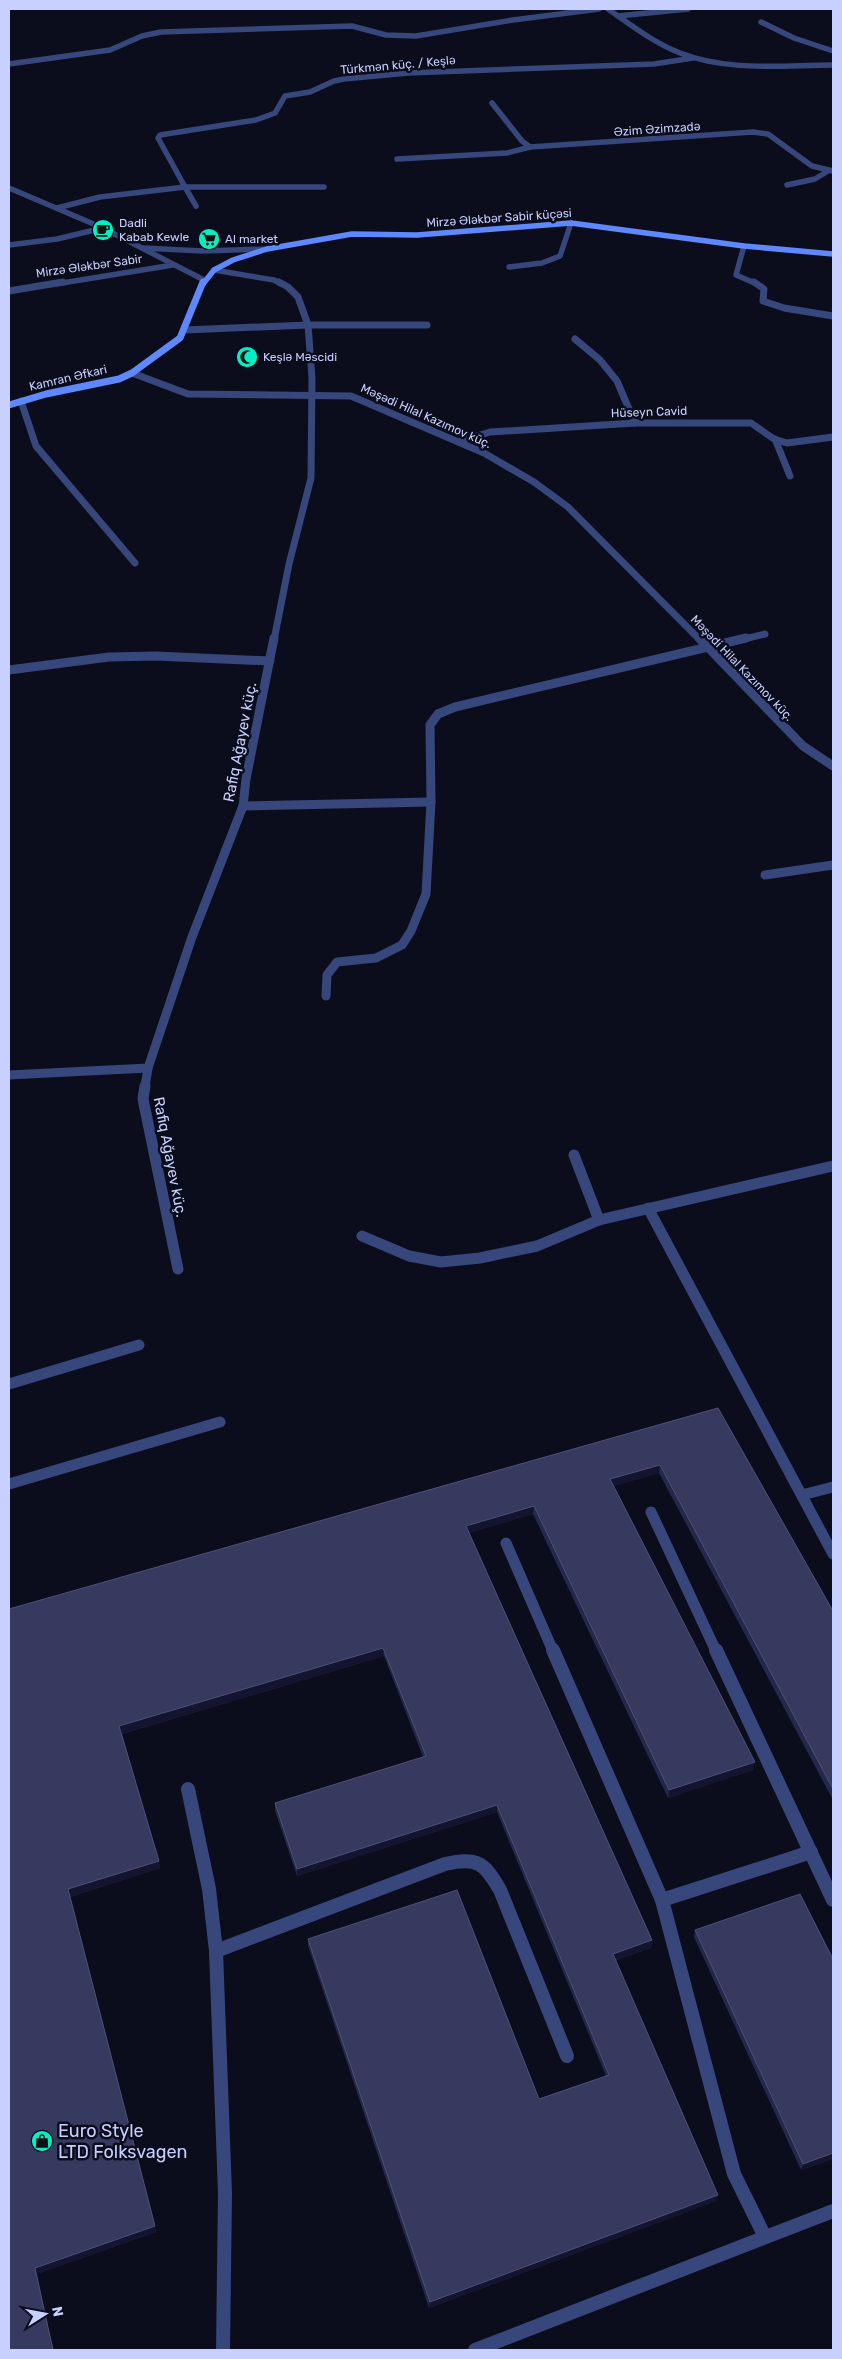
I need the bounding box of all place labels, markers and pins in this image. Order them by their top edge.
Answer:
place label: Dadli Kabab Kewle [119,216,190,244]
cafe icon: Dadli Kabab Kewle [91,218,115,242]
supermarket icon: Al market [197,227,221,251]
place label: Al market [225,232,278,246]
mosque icon: Keşlə Məscidi [235,345,259,369]
place label: Keşlə Məscidi [263,350,337,364]
place label: Euro Style LTD Folksvagen [58,2120,188,2163]
shop icon: Euro Style LTD Folksvagen [30,2129,54,2153]

